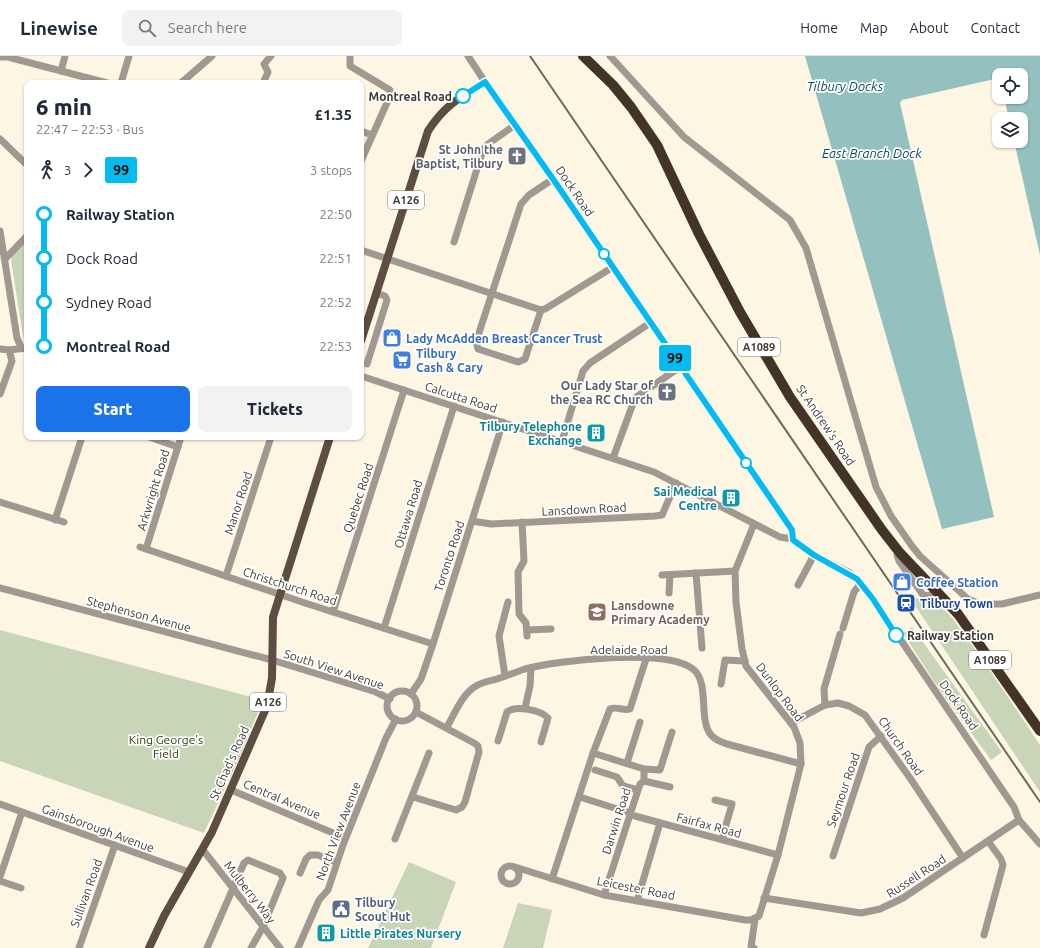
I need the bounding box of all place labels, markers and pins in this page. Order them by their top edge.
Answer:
marker: Montreal Road [455,88,471,104]
place label: Montreal Road [369,90,452,103]
place label: St John the Baptist, Tilbury [416,143,504,170]
church icon: St John the Baptist, Tilbury [506,145,528,167]
unlabelled marker [598,248,610,260]
shop icon: Lady McAdden Breast Cancer Trust [381,327,403,349]
place label: Lady McAdden Breast Cancer Trust [406,332,603,345]
place label: Tilbury Cash & Cary [416,347,484,374]
supermarket icon: Tilbury Cash & Cary [391,349,413,371]
place label: Our Lady Star of the Sea RC Church [550,379,654,406]
church icon: Our Lady Star of the Sea RC Church [656,381,678,403]
place label: Tilbury Telephone Exchange [480,420,582,447]
building icon: Tilbury Telephone Exchange [585,422,607,444]
unlabelled marker [740,457,752,469]
place label: Sai Medical Centre [653,485,717,512]
building icon: Sai Medical Centre [720,487,742,509]
shop icon: Coffee Station [891,571,913,593]
place label: Coffee Station [916,576,998,589]
station icon: Tilbury Town [895,592,917,614]
place label: Tilbury Town [920,597,993,610]
place label: Lansdowne Primary Academy [611,599,710,626]
school or university icon: Lansdowne Primary Academy [586,601,608,623]
marker: Railway Station [888,627,904,643]
place label: Railway Station [907,629,994,642]
place label: Tilbury Scout Hut [355,896,411,923]
public building icon: Tilbury Scout Hut [330,898,352,920]
building icon: Little Pirates Nursery [315,922,337,944]
place label: Little Pirates Nursery [340,927,462,940]

